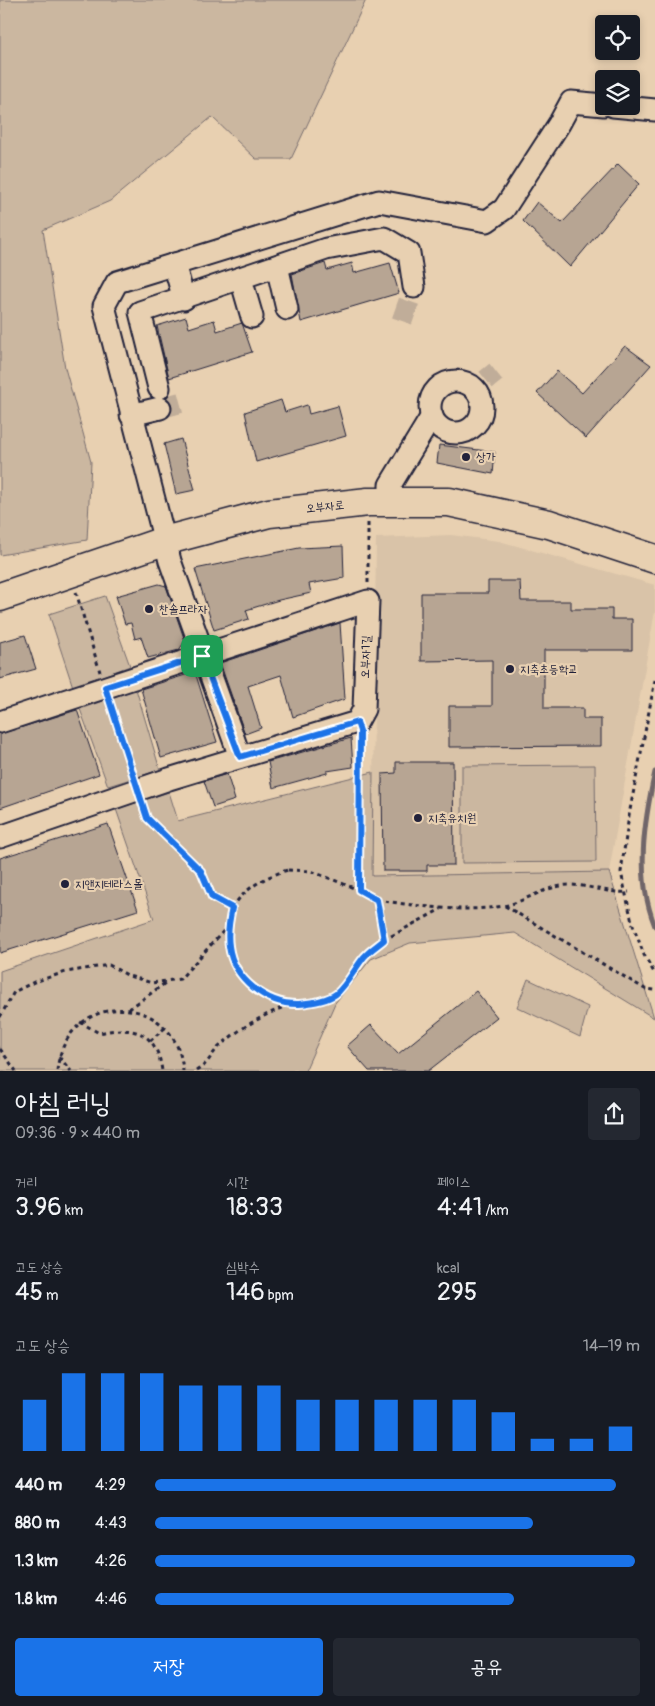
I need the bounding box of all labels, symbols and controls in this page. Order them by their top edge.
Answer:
map controls [595,15,640,115]
button: locate [595,15,640,60]
button: layers [595,70,640,115]
place label: 상가 [476,450,496,465]
marker: 상가 [460,451,472,463]
street label: 오부자로 [305,498,345,516]
place label: 찬솔프라자 [159,602,208,617]
marker: 찬솔프라자 [143,603,155,615]
pin [181,635,223,677]
street label: 오부자1길 [358,635,374,679]
icon: arrive [188,642,216,670]
place label: 지축초등학교 [520,662,578,677]
marker: 지축초등학교 [504,663,516,675]
place label: 지축유치원 [428,811,476,826]
marker: 지축유치원 [412,812,424,824]
place label: 지앤지테라스몰 [75,877,143,892]
marker: 지앤지테라스몰 [59,878,71,890]
text: 아침 러닝 [15,1086,111,1121]
button: share [588,1088,640,1140]
text: 09:36 · 9 × 440 m [15,1123,140,1143]
text: 거리 [15,1174,38,1191]
text: 시간 [226,1174,249,1191]
text: 페이스 [437,1174,471,1191]
text: 3.96 [15,1192,62,1223]
text: 18:33 [226,1192,283,1223]
text: 4:41 [437,1192,482,1223]
text: km [62,1202,83,1219]
text: /km [482,1202,509,1219]
text: 고도 상승 [15,1259,63,1276]
text: 심박수 [226,1259,260,1276]
text: kcal [437,1260,460,1277]
text: 45 [15,1277,43,1308]
text: 146 [226,1277,265,1308]
text: 295 [437,1277,477,1308]
text: m [43,1287,59,1304]
text: bpm [265,1287,294,1304]
text: 고도 상승 [15,1336,70,1356]
text: 14–19 m [583,1336,640,1356]
text: 440 m [15,1475,62,1495]
text: 4:29 [95,1475,126,1495]
text: 880 m [15,1513,60,1533]
text: 4:43 [95,1513,127,1533]
text: 1.3 km [15,1551,58,1571]
text: 4:26 [95,1551,127,1571]
text: 1.8 km [15,1589,57,1609]
text: 4:46 [95,1589,127,1609]
button: 저장 [15,1638,323,1696]
button: 공유 [333,1638,640,1696]

